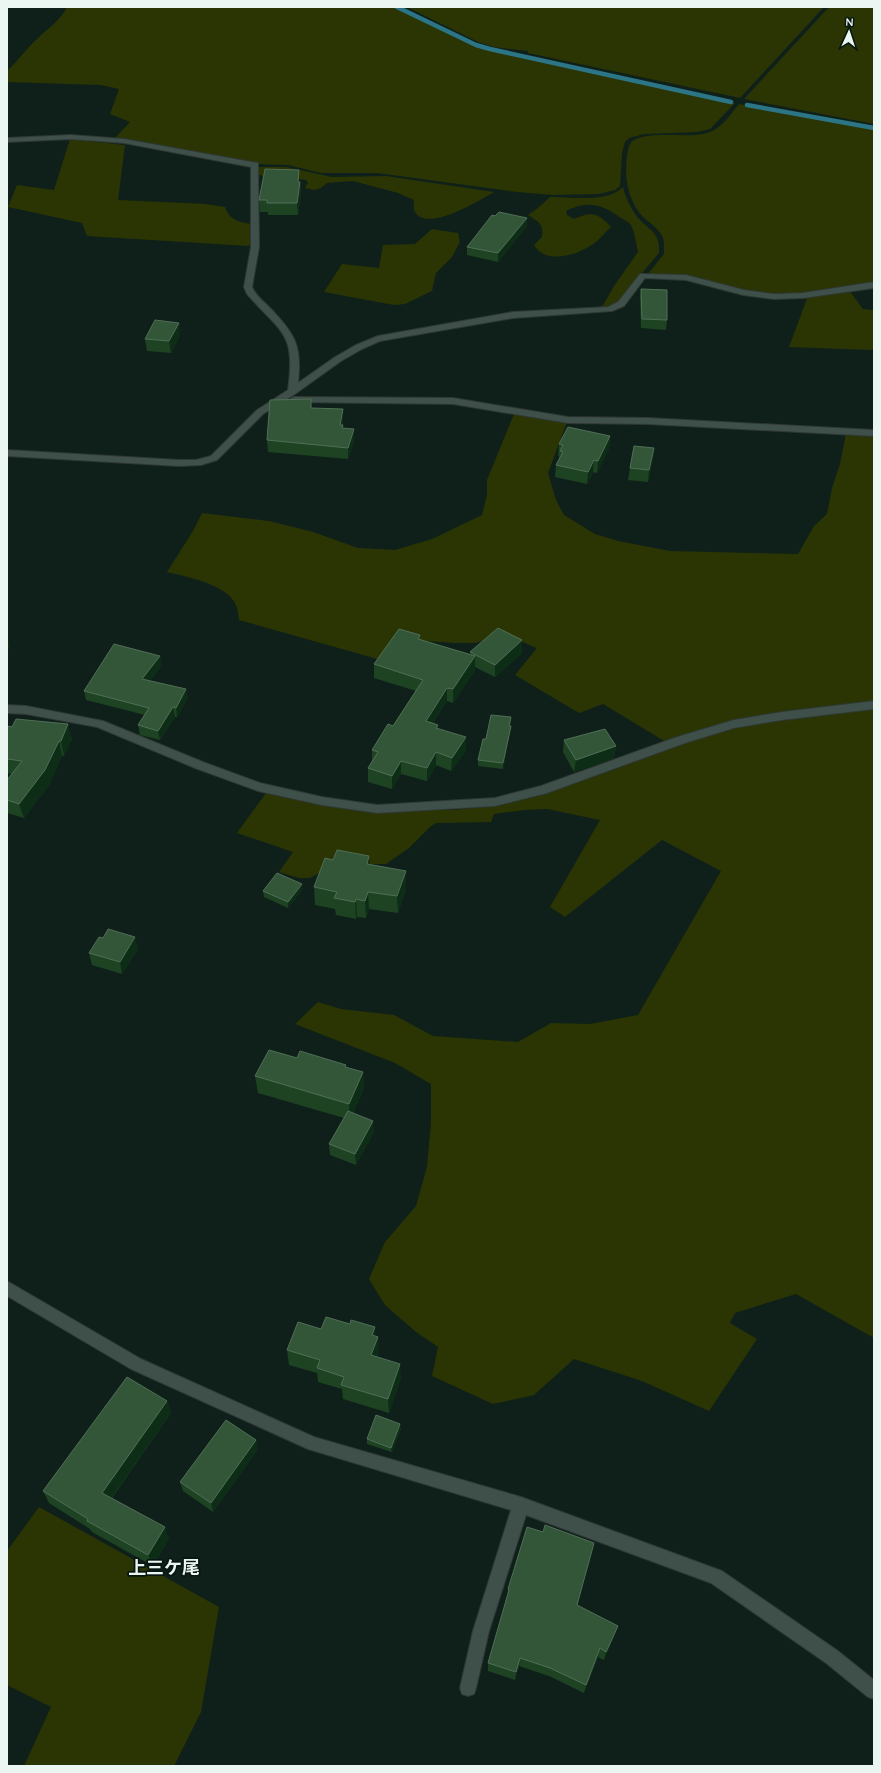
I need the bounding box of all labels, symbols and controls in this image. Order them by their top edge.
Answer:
north arrow [829,12,869,52]
text: N [845,15,854,29]
district label: 上三ケ尾 [128,1556,200,1579]

